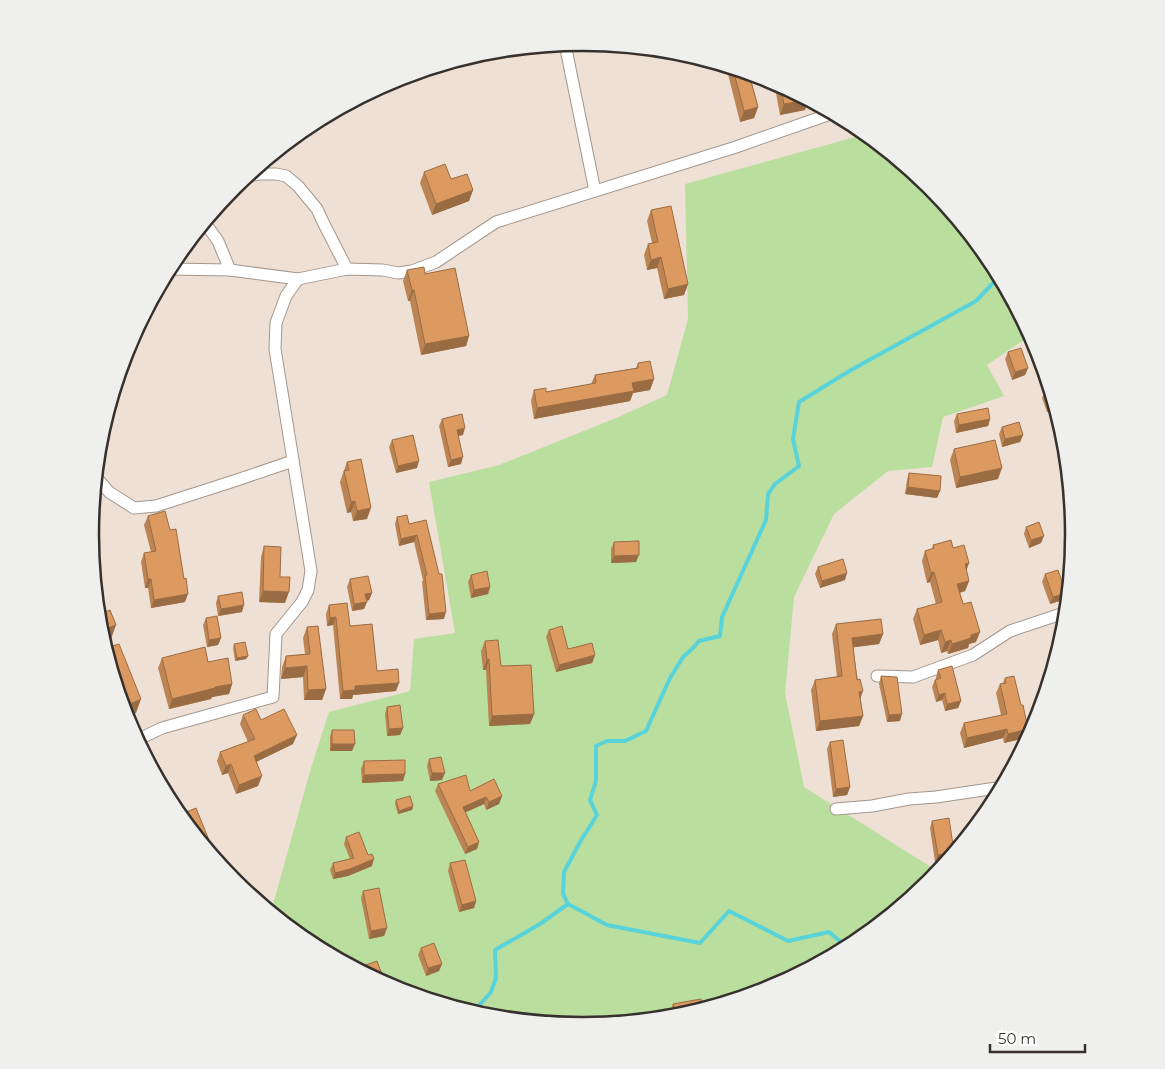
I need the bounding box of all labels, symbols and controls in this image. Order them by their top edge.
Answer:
scale bar [990,1022,1085,1054]
text: 50 m [998,1029,1036,1048]

